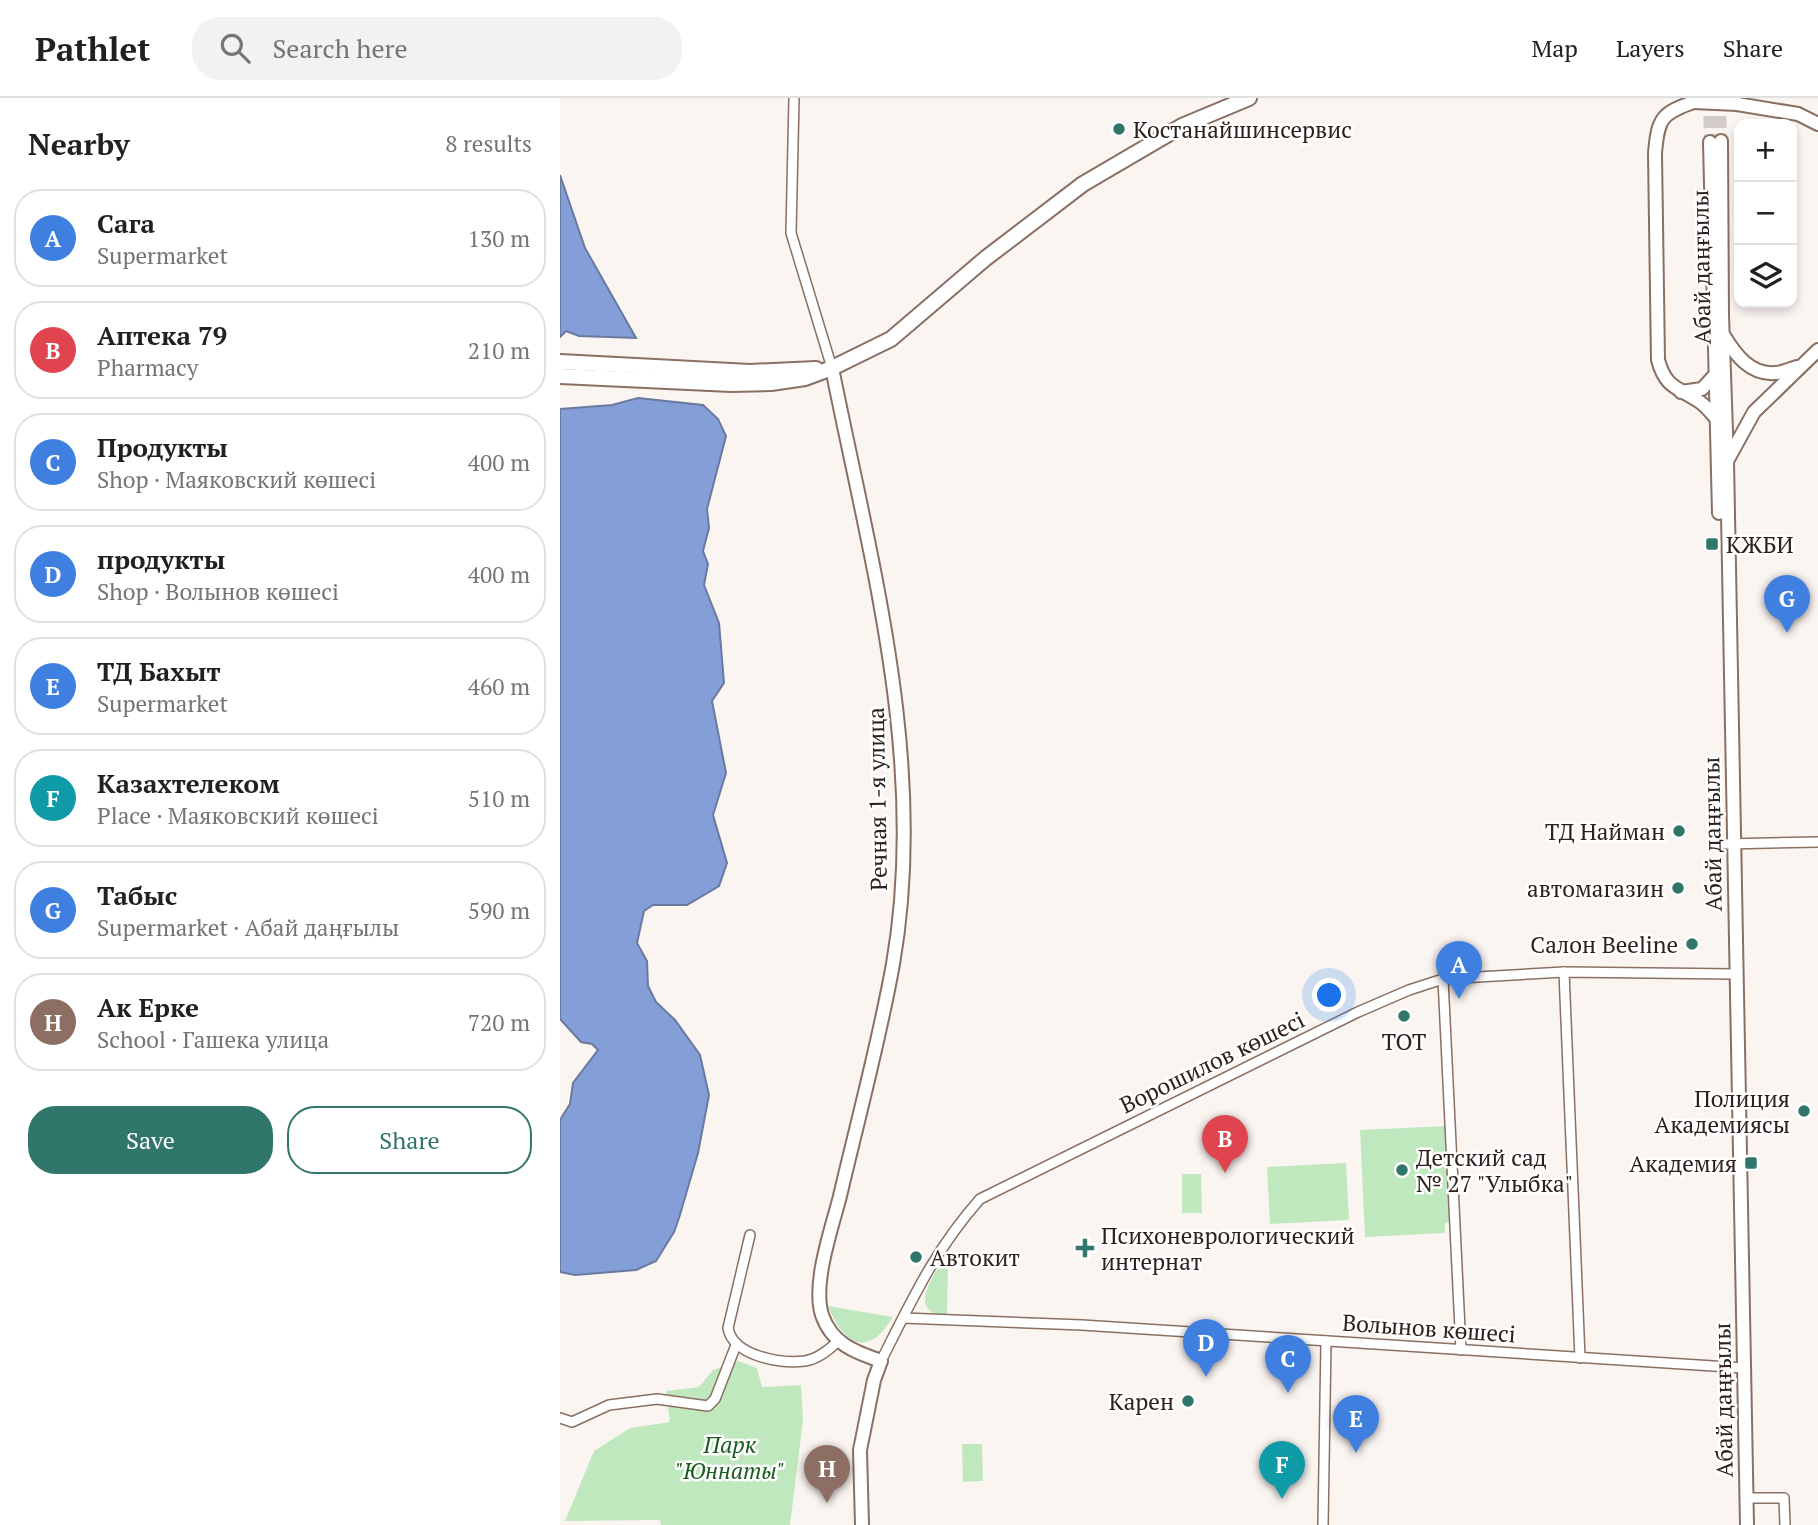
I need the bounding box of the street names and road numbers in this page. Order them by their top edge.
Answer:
street label: Абай даңғылы [1684,189,1718,345]
street label: Речная 1-я улица [860,707,894,891]
street label: Абай даңғылы [1695,756,1729,912]
street label: Ворошилов көшесі [1114,1004,1310,1120]
street label: Волынов көшесі [1341,1306,1517,1350]
street label: Абай даңғылы [1706,1322,1740,1478]

